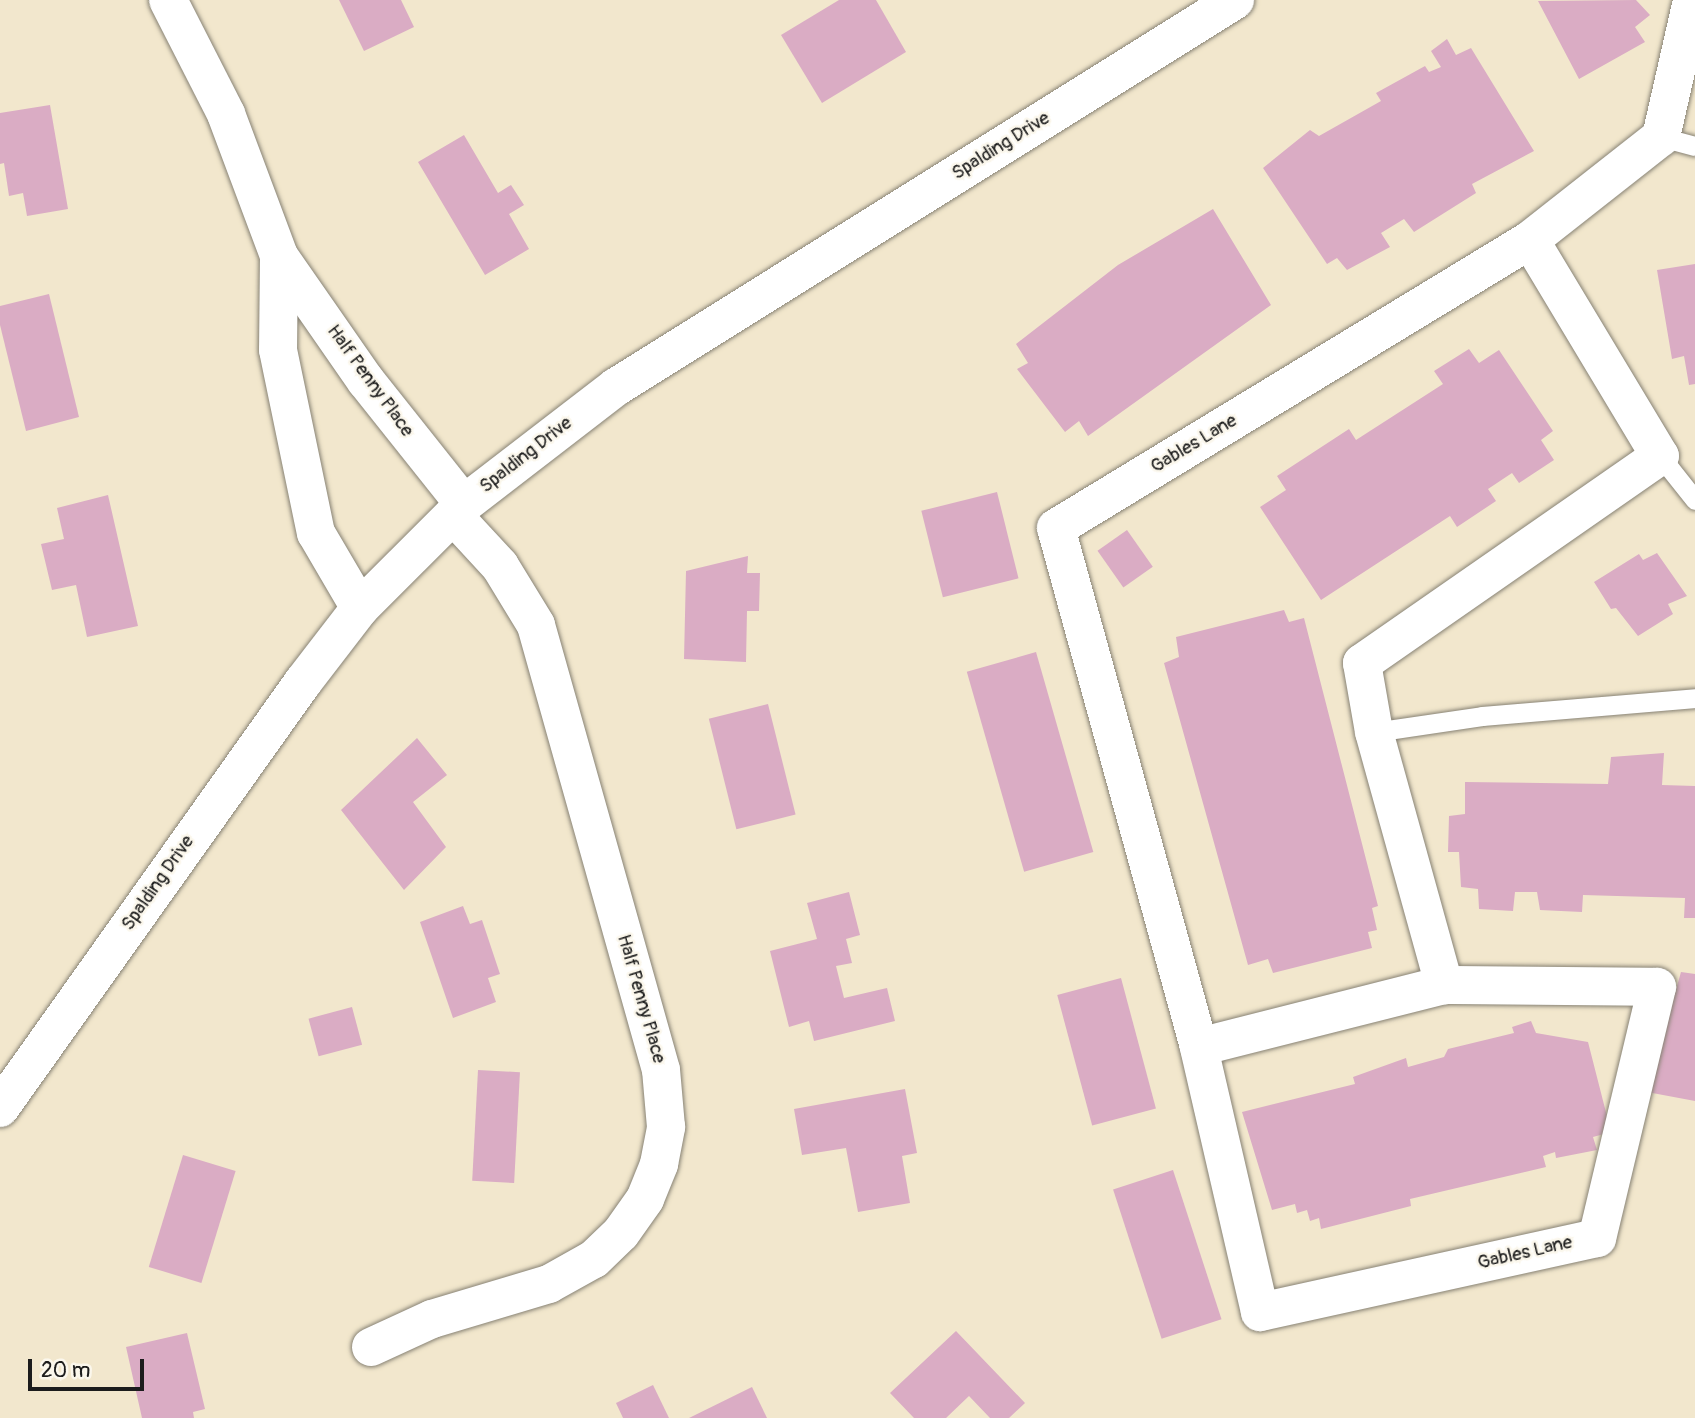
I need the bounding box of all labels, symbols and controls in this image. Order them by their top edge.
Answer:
street label: Spalding Drive [948,107,1054,185]
street label: Half Penny Place [322,321,418,441]
street label: Gables Lane [1147,409,1241,479]
street label: Spalding Drive [475,412,577,498]
street label: Spalding Drive [117,831,199,935]
street label: Half Penny Place [612,932,670,1066]
street label: Gables Lane [1475,1231,1575,1275]
scale bar [32,1344,147,1388]
text: 20 m [41,1357,90,1384]

